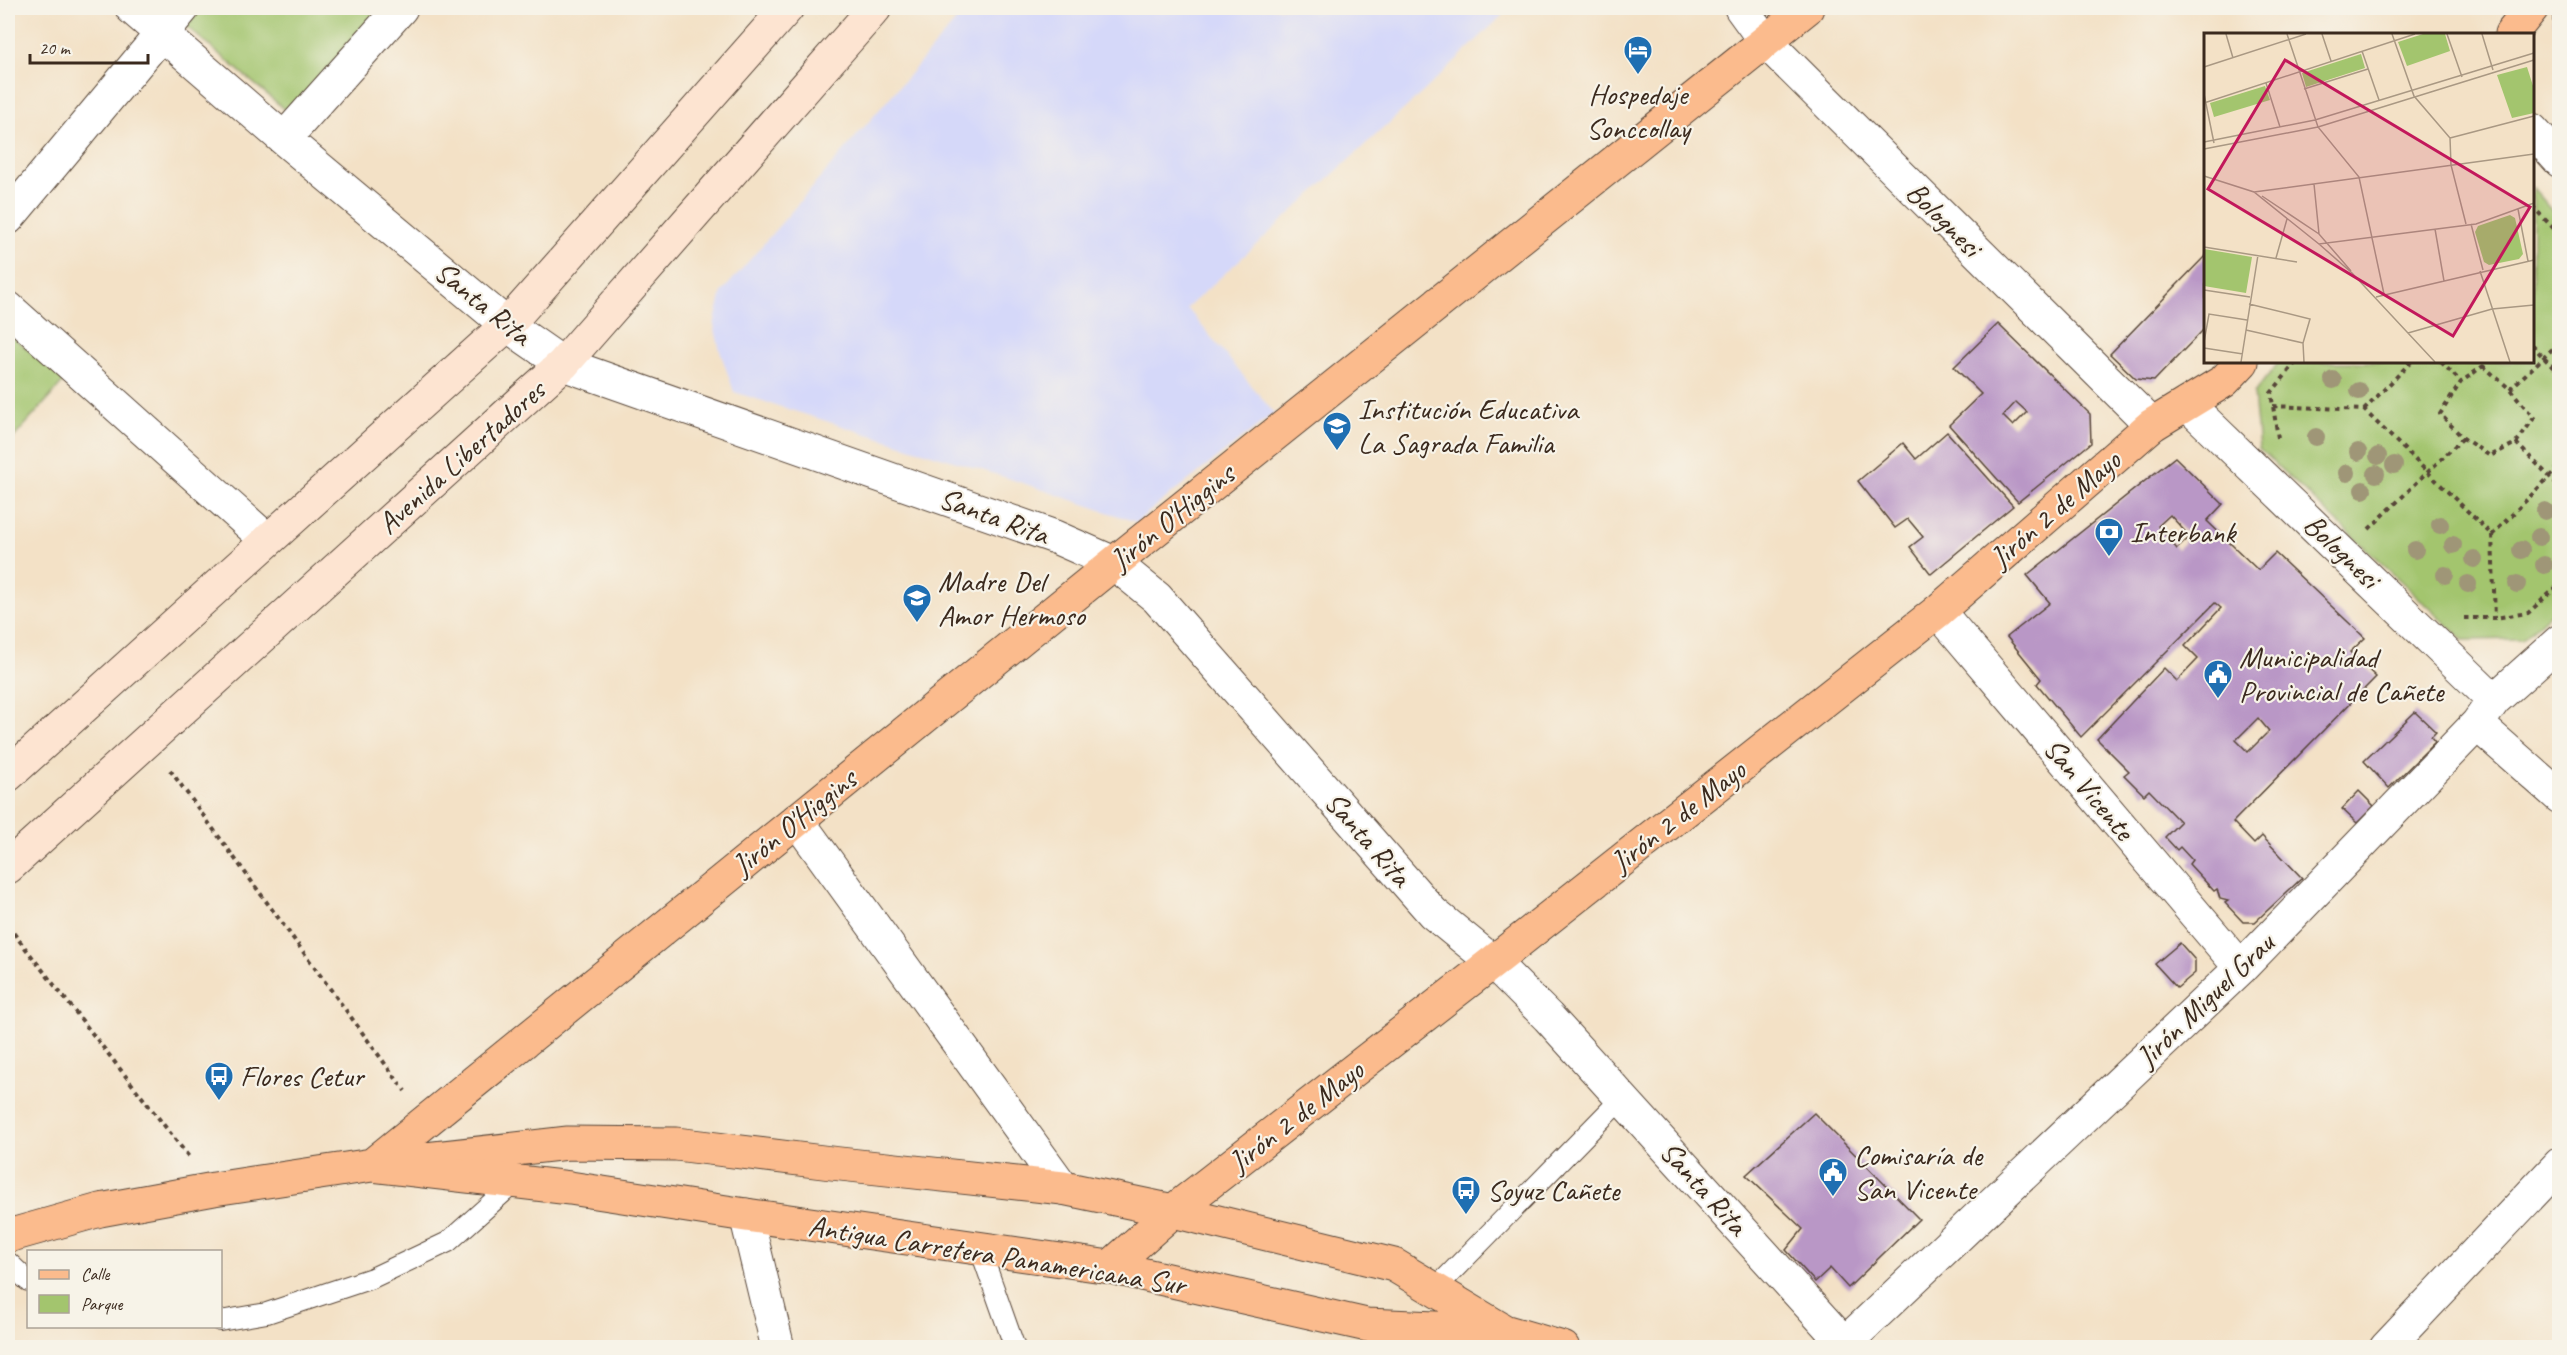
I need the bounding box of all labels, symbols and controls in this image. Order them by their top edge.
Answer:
scale bar [30,27,148,65]
inset map [2204,33,2534,363]
hotel icon: Hospedaje Sonccollay [1622,34,1654,76]
text: 20 m [39,37,72,59]
place label: Hospedaje Sonccollay [1586,75,1692,147]
street label: Bolognesi [1898,173,1992,267]
street label: Santa Rita [427,252,541,355]
street label: Avenida Libertadores [369,370,555,542]
place label: Institución Educativa La Sagrada Familia [1358,390,1580,462]
school or university icon: Institución Educativa La Sagrada Familia [1321,410,1353,452]
street label: Jirón 2 de Mayo [1980,441,2129,578]
street label: Jirón O'Higgins [1101,454,1244,580]
street label: Santa Rita [934,479,1056,554]
street label: Bolognesi [2296,506,2391,599]
place label: Interbank [2130,513,2237,551]
bank icon: Interbank [2093,516,2125,558]
place label: Madre Del Amor Hermoso [938,562,1086,634]
school or university icon: Madre Del Amor Hermoso [901,582,933,624]
place label: Municipalidad Provincial de Cañete [2239,638,2445,710]
public building icon: Municipalidad Provincial de Cañete [2202,658,2234,700]
street label: San Vicente [2035,730,2144,850]
street label: Jirón 2 de Mayo [1601,751,1754,882]
street label: Jirón O'Higgins [723,759,866,885]
street label: Santa Rita [1316,784,1421,896]
street label: Jirón Miguel Grau [2126,923,2284,1077]
street label: Jirón 2 de Mayo [1219,1051,1372,1182]
place label: Flores Cetur [240,1057,366,1095]
bus stop icon: Flores Cetur [203,1060,235,1102]
street label: Santa Rita [1652,1133,1757,1244]
place label: Comisaría de San Vicente [1854,1136,1984,1208]
public building icon: Comisaría de San Vicente [1817,1156,1849,1198]
place label: Soyuz Cañete [1487,1171,1622,1209]
bus stop icon: Soyuz Cañete [1450,1174,1482,1216]
street label: Antigua Carretera Panamericana Sur [806,1206,1191,1304]
legend [27,1250,222,1328]
text: Calle [81,1263,110,1285]
text: Parque [81,1293,123,1315]

